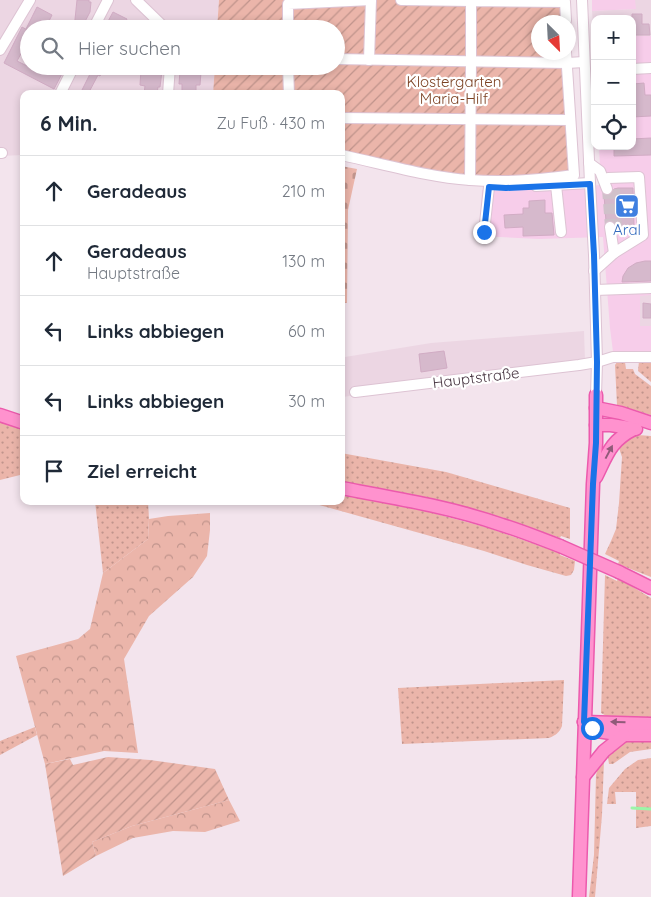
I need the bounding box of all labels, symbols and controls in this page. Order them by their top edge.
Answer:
north arrow [531,15,576,60]
map controls [591,15,636,150]
button: + [591,15,636,60]
search box [20,20,345,75]
icon: search [38,34,66,62]
text: Hier suchen [78,36,181,60]
button: − [591,60,636,105]
park label: Klostergarten Maria-Hilf [407,72,501,108]
button: locate [591,105,636,150]
text: 6 Min. [40,110,97,136]
text: Zu Fuß · 430 m [217,113,325,133]
icon: ahead [40,177,68,205]
text: Geradeaus [87,179,187,203]
text: 210 m [282,181,325,201]
supermarket icon: Aral [614,193,640,219]
place label: Aral [613,220,641,239]
route end [473,221,496,244]
text: Geradeaus [87,239,187,263]
icon: ahead [40,247,68,275]
text: 130 m [282,251,325,271]
text: Hauptstraße [87,263,180,283]
icon: left [40,317,68,345]
text: Links abbiegen [87,319,224,343]
text: 60 m [288,321,325,341]
street label: Hauptstraße [432,363,520,392]
icon: left [40,387,68,415]
text: Links abbiegen [87,389,224,413]
text: 30 m [288,391,325,411]
one-way arrow [605,445,613,460]
icon: arrive [40,457,68,485]
text: Ziel erreicht [87,459,197,483]
route start [581,717,604,740]
one-way arrow [609,718,625,726]

